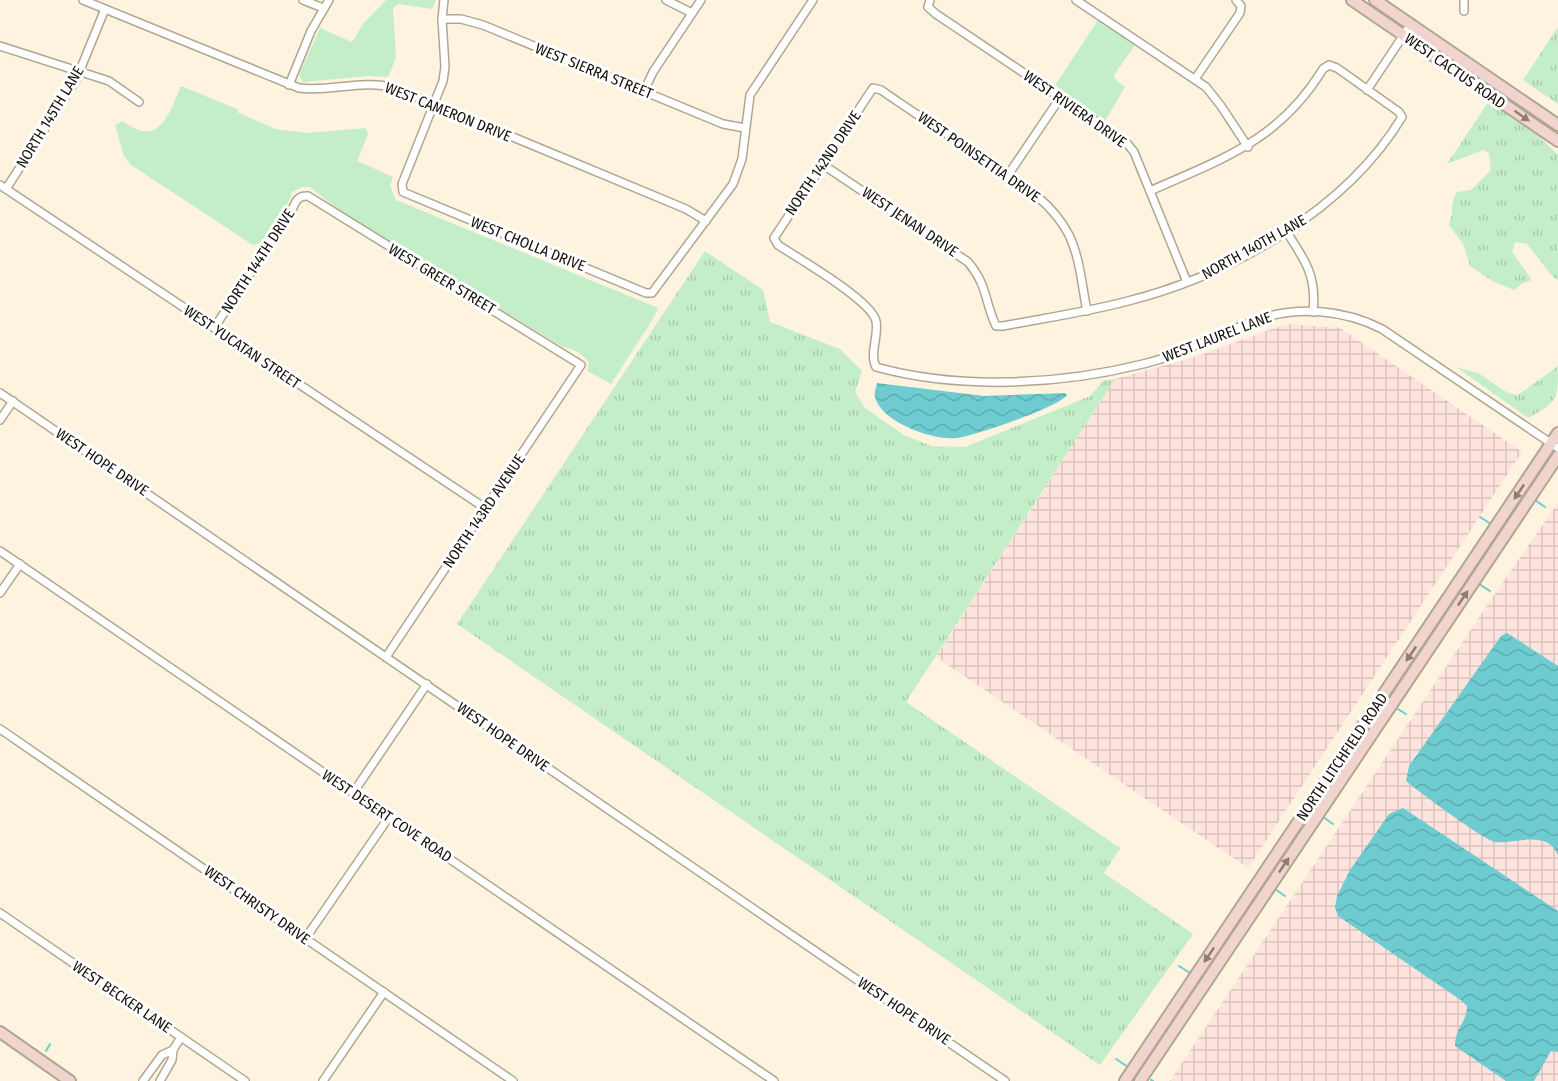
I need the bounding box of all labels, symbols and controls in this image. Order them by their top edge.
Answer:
street label: WEST CACTUS ROAD [1401,29,1509,113]
street label: WEST SIERRA STREET [533,39,655,103]
street label: NORTH 145TH LANE [13,63,87,171]
street label: WEST RIVIERA DRIVE [1020,67,1130,151]
street label: WEST CAMERON DRIVE [382,78,514,146]
street label: NORTH 142ND DRIVE [781,107,865,219]
street label: WEST POINSETTIA DRIVE [914,108,1044,206]
one-way arrow [1514,110,1530,121]
street label: WEST JENAN DRIVE [859,183,961,261]
street label: NORTH 144TH DRIVE [218,206,298,316]
street label: NORTH 140TH LANE [1199,211,1309,283]
street label: WEST CHOLLA DRIVE [468,213,588,275]
street label: WEST GREER STREET [385,240,499,318]
street label: WEST YUCATAN STREET [180,301,304,393]
street label: WEST LAUREL LANE [1160,308,1274,366]
street label: WEST HOPE DRIVE [52,424,152,500]
street label: NORTH 143RD AVENUE [439,451,529,571]
one-way arrow [1514,484,1525,500]
one-way arrow [1457,590,1468,606]
one-way arrow [1405,646,1416,662]
street label: NORTH LITCHFIELD ROAD [1293,690,1391,824]
street label: WEST HOPE DRIVE [454,699,552,775]
street label: WEST DESERT COVE ROAD [319,766,455,866]
one-way arrow [1279,856,1290,873]
street label: WEST CHRISTY DRIVE [201,862,313,948]
one-way arrow [1203,946,1215,962]
street label: WEST BECKER LANE [69,957,175,1037]
street label: WEST HOPE DRIVE [854,973,954,1049]

